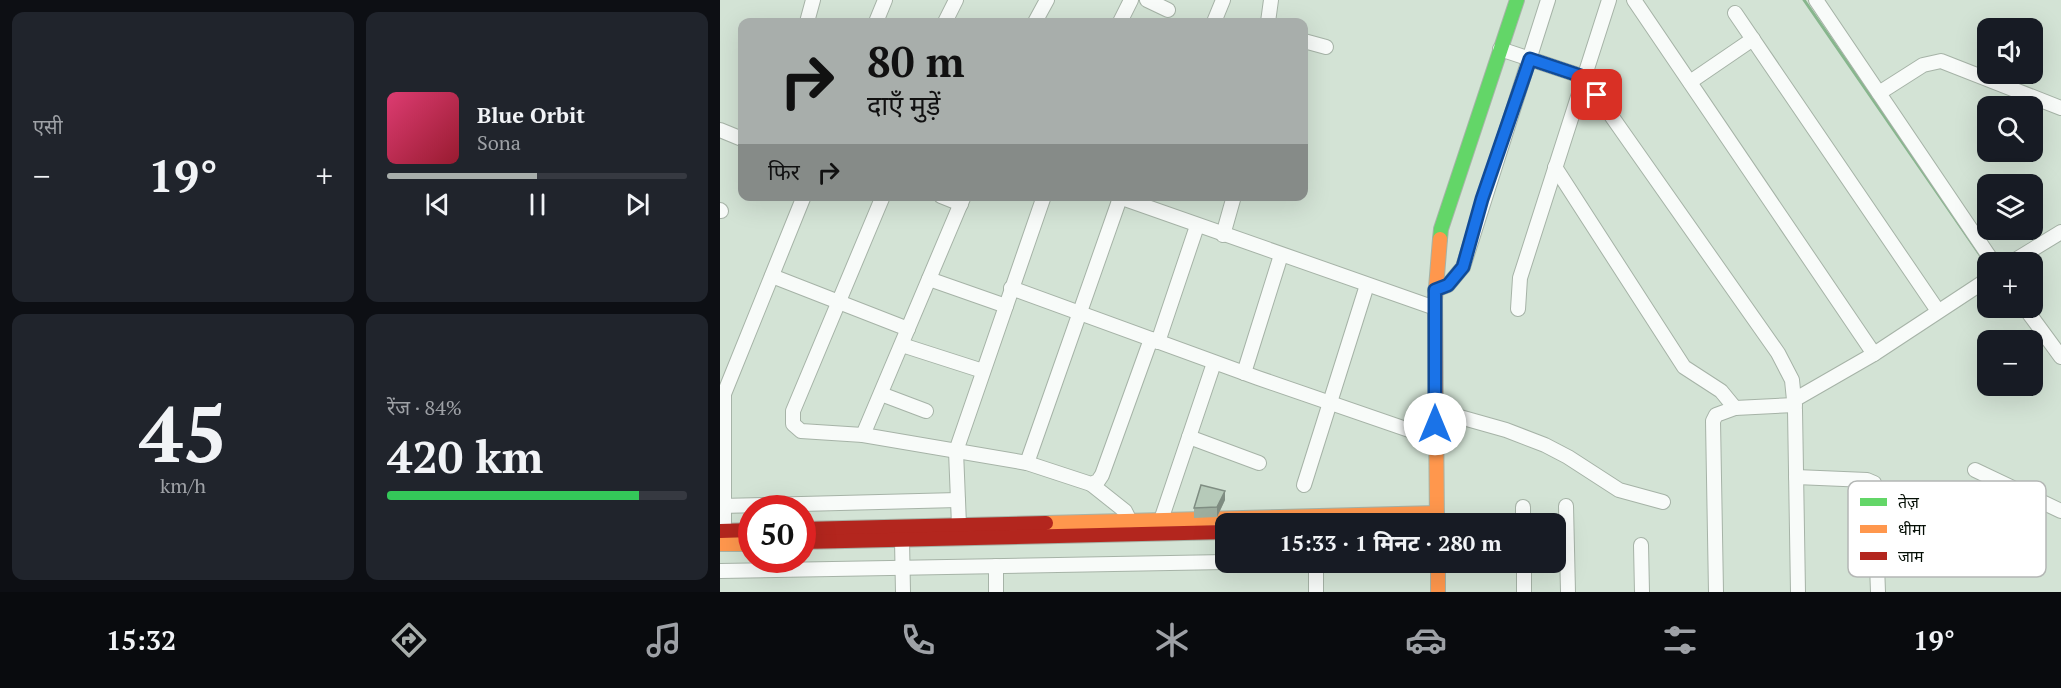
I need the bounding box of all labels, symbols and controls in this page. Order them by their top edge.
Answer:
map controls [1977,18,2043,396]
button: sound [1977,18,2043,84]
text: 80 m [867,33,965,89]
icon: right [768,42,846,120]
pin [1571,69,1622,120]
icon: arrive [1580,78,1613,111]
text: दाएँ मुड़ें [867,87,940,123]
button: search [1977,96,2043,162]
text: Blue Orbit [477,100,585,129]
text: एसी [33,113,63,140]
text: Sona [477,129,521,156]
text: 19° [148,145,218,205]
text: − [33,154,51,197]
text: + [315,154,333,197]
icon: right [812,156,845,189]
text: फिर [768,157,800,186]
button: layers [1977,174,2043,240]
icon: previous [421,188,454,221]
icon: pause [521,188,554,221]
icon: next [621,188,654,221]
button: + [1977,252,2043,318]
button: − [1977,330,2043,396]
text: 45 [139,381,227,484]
position arrow [1403,392,1467,456]
text: रेंज · 84% [387,394,462,421]
text: 420 km [387,426,543,486]
text: km/h [160,472,206,499]
legend [1848,481,2046,577]
text: तेज़ [1898,491,1920,513]
speed limit sign: 50 [738,495,816,573]
text: धीमा [1898,518,1927,540]
text: 15:33 · 1 मिनट · 280 m [1279,528,1502,557]
text: जाम [1898,545,1924,567]
icon: directions [388,619,430,661]
icon: music [643,619,685,661]
icon: phone [897,619,939,661]
icon: climate [1151,619,1193,661]
icon: car [1405,619,1447,661]
icon: filters [1659,619,1701,661]
text: 15:32 [106,622,176,658]
text: 19° [1913,622,1955,658]

